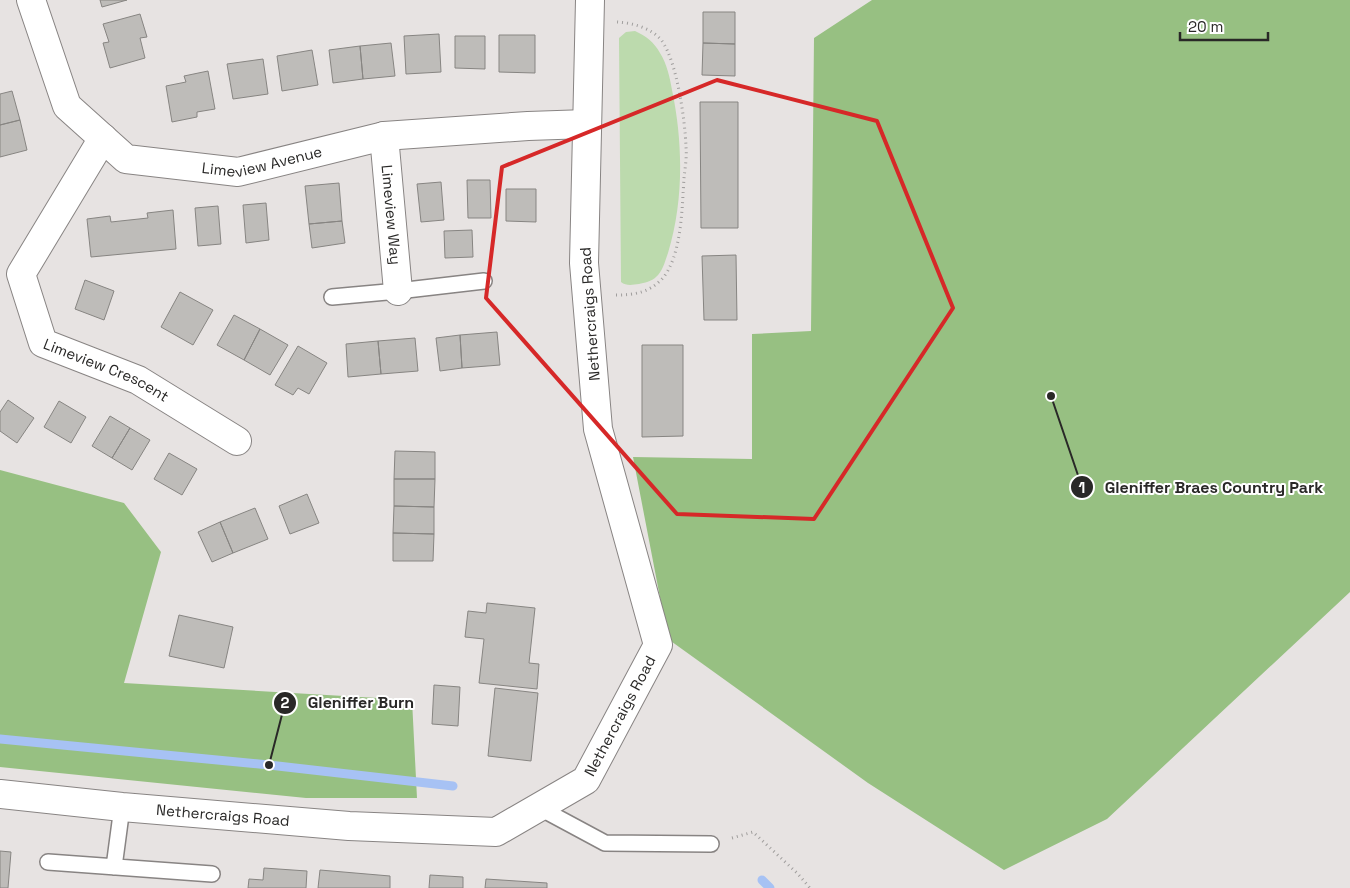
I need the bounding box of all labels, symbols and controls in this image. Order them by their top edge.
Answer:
scale bar [1180,10,1268,42]
text: 20 m [1188,17,1223,36]
street label: Limeview Avenue [201,142,324,181]
street label: Limeview Way [378,164,406,265]
street label: Nethercraigs Road [575,247,604,381]
street label: Limeview Crescent [41,334,173,406]
callout: Gleniffer Braes Country Park [1069,472,1333,503]
text: Gleniffer Braes Country Park [1105,477,1323,498]
text: 1 [1079,478,1085,497]
street label: Nethercraigs Road [580,652,660,779]
callout: Gleniffer Burn [273,687,424,718]
text: Gleniffer Burn [308,692,414,713]
text: 2 [281,693,290,712]
street label: Nethercraigs Road [155,800,291,830]

